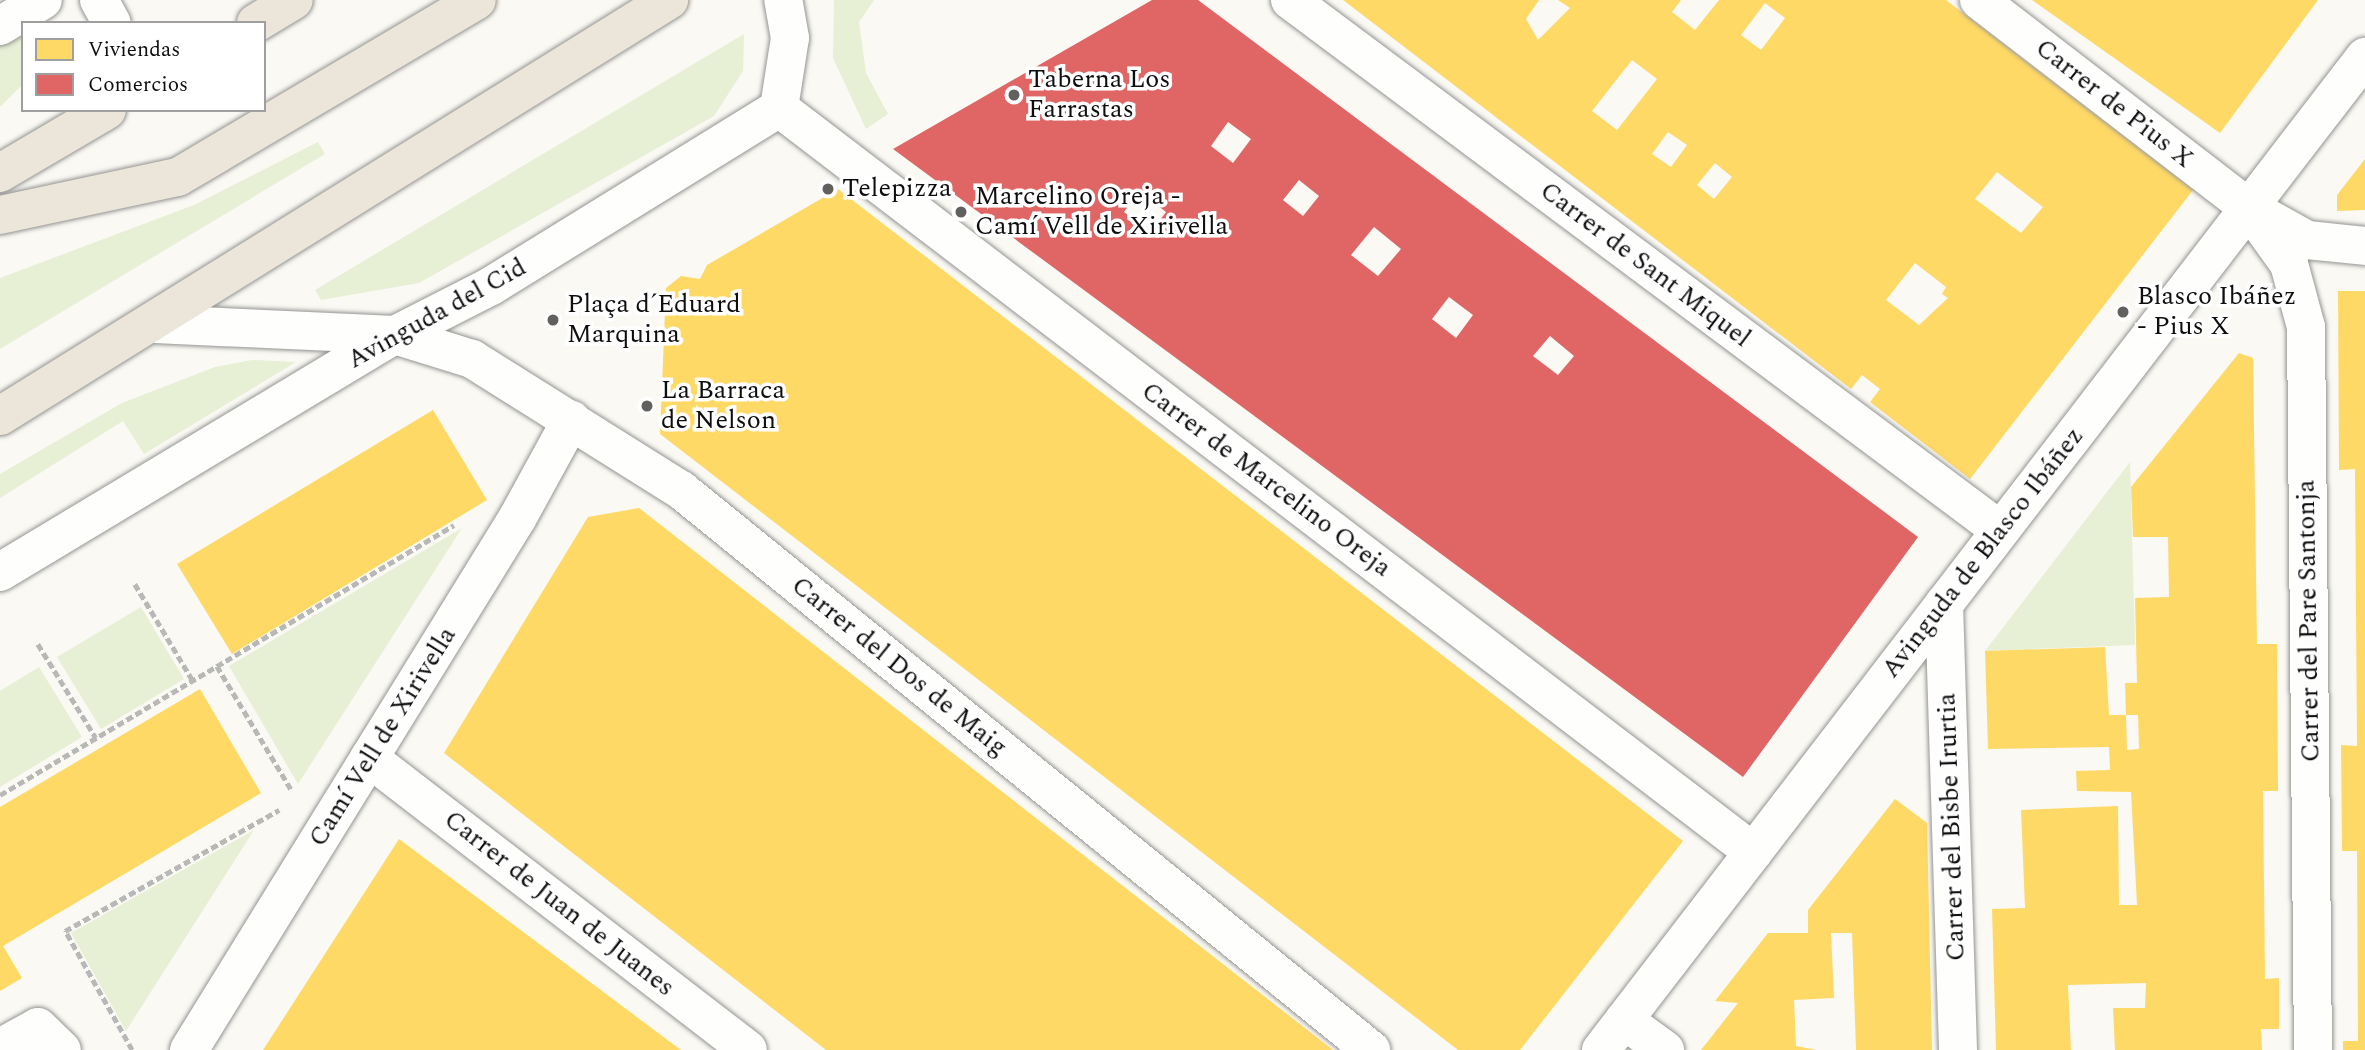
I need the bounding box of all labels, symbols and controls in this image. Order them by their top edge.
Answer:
legend [21,21,266,112]
street label: Carrer de Pius X [2029,33,2199,175]
text: Viviendas [88,34,180,66]
place label: Taberna Los Farrastas [1028,64,1171,126]
text: Comercios [88,69,188,101]
marker: Taberna Los Farrastas [1006,87,1022,103]
place label: Telepizza [842,173,952,205]
street label: Carrer de Sant Miquel [1534,176,1756,354]
marker: Telepizza [820,181,836,197]
place label: Marcelino Oreja - Camí Vell de Xirivella [975,181,1228,242]
marker: Marcelino Oreja - Camí Vell de Xirivella [953,204,969,220]
street label: Avinguda del Cid [342,252,532,376]
place label: Blasco Ibáñez - Pius X [2137,281,2296,342]
place label: Plaça d´Eduard Marquina [567,289,741,350]
marker: Blasco Ibáñez - Pius X [2115,304,2131,320]
marker: Plaça d´Eduard Marquina [545,312,561,328]
place label: La Barraca de Nelson [661,375,785,436]
street label: Carrer de Marcelino Oreja [1135,376,1397,584]
marker: La Barraca de Nelson [639,398,655,414]
street label: Avinguda de Blasco Ibáñez [1875,421,2091,685]
street label: Carrer del Pare Santonja [2291,480,2327,762]
street label: Carrer del Dos de Maig [785,570,1013,764]
street label: Camí Vell de Xirivella [303,621,463,853]
street label: Carrer del Bisbe Irurtia [1932,692,1972,962]
street label: Carrer de Juan de Juanes [438,804,680,1004]

